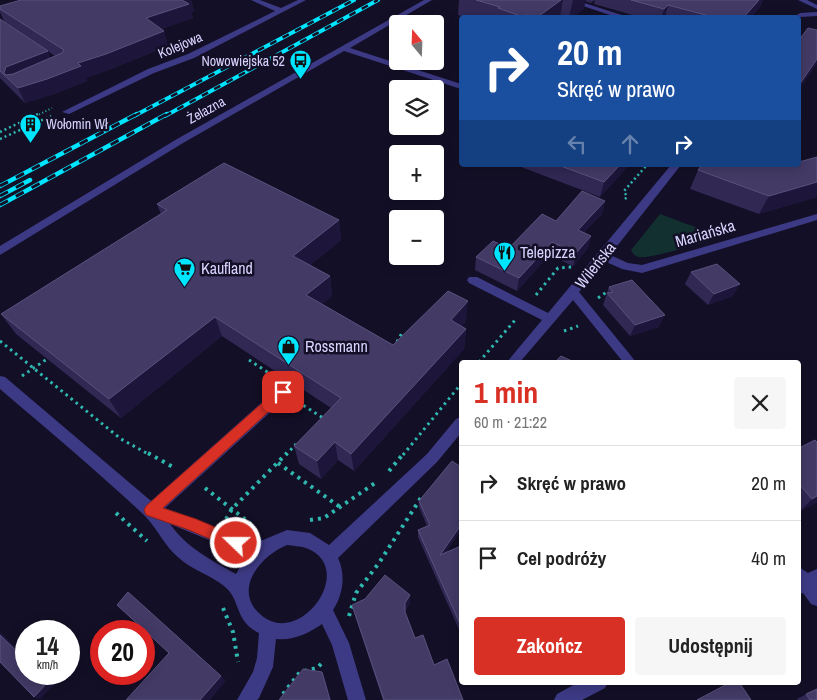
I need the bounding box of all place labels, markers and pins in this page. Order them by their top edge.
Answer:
bus stop icon: Nowowiejska 52 [289,49,313,80]
place label: Nowowiejska 52 [201,52,285,70]
building icon: Wołomin Wł [18,112,42,143]
place label: Wołomin Wł [46,115,109,133]
restaurant icon: Telepizza [492,240,516,271]
place label: Telepizza [520,241,576,263]
supermarket icon: Kaufland [173,256,197,287]
place label: Kaufland [201,257,253,279]
shop icon: Rossmann [277,334,301,365]
place label: Rossmann [305,335,368,357]
pin [262,371,304,413]

